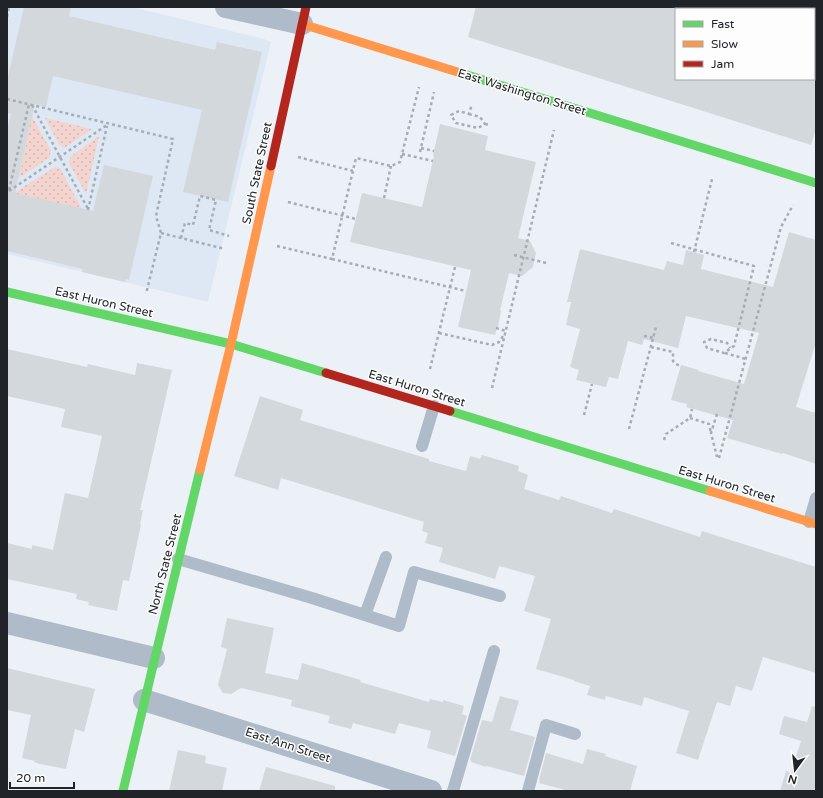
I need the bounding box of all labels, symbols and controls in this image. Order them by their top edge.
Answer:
legend [675,8,815,80]
text: Fast [711,17,735,31]
text: Slow [711,37,738,51]
text: Jam [711,57,734,71]
street label: East Washington Street [456,66,588,118]
street label: South State Street [239,120,275,225]
street label: East Huron Street [54,284,155,320]
street label: East Huron Street [367,367,467,409]
street label: East Huron Street [677,463,777,505]
street label: North State Street [146,512,184,616]
street label: East Ann Street [244,725,333,765]
north arrow [775,750,815,790]
scale bar [10,764,74,790]
text: 20 m [16,771,45,785]
text: N [787,772,798,787]

